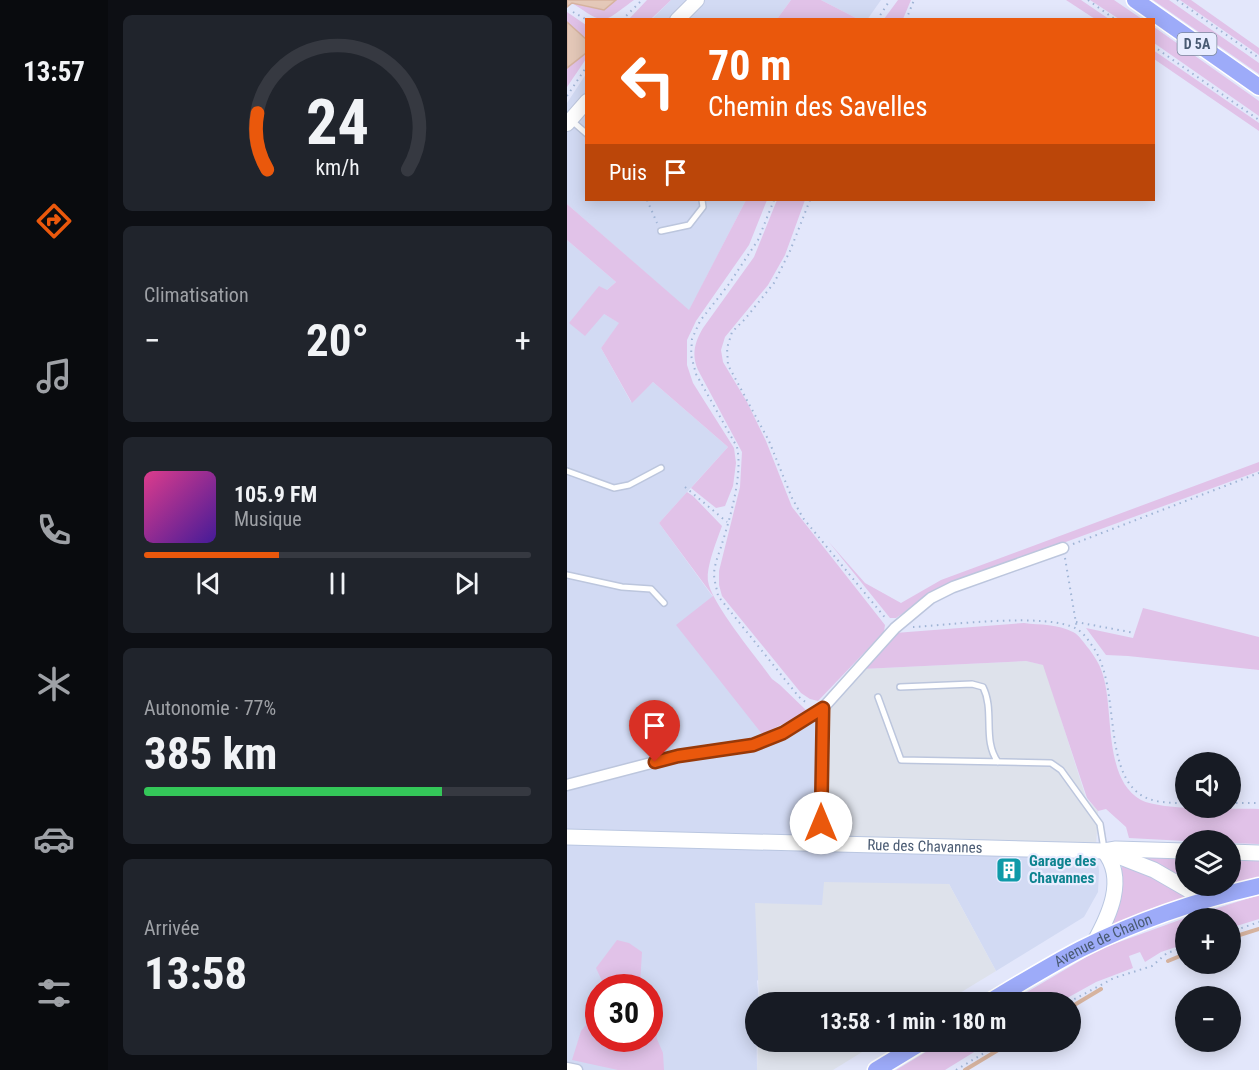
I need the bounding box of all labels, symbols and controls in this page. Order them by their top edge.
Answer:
road number: D 5A [1177,33,1217,55]
text: 70 m [708,41,791,90]
icon: left [609,42,687,120]
text: 13:57 [23,56,85,88]
text: 24 [306,86,369,159]
text: Chemin des Savelles [708,91,928,123]
text: km/h [315,155,360,180]
icon: arrive [659,156,692,189]
text: Puis [609,160,647,185]
icon: directions [33,200,75,242]
text: Climatisation [144,283,249,307]
text: 20° [306,314,369,367]
text: − [144,321,161,360]
text: + [515,321,531,360]
icon: music [33,355,75,397]
text: 105.9 FM [234,482,317,507]
text: Musique [234,507,302,531]
icon: phone [33,509,75,551]
icon: previous [192,567,225,600]
icon: pause [321,567,354,600]
icon: next [450,567,483,600]
icon: climate [33,663,75,705]
text: Autonomie · 77% [144,696,276,720]
pin [629,700,680,762]
icon: arrive [638,709,671,742]
text: 385 km [144,727,277,780]
map controls [1175,752,1241,1052]
button: sound [1175,752,1241,818]
position arrow [789,791,853,855]
icon: car [33,818,75,860]
button: layers [1175,830,1241,896]
street label: Rue des Chavannes [867,836,983,857]
place label: Garage des Chavannes [1029,852,1096,887]
building icon: Garage des Chavannes [994,855,1024,885]
button: + [1175,908,1241,974]
street label: Avenue de Chalon [1051,910,1155,971]
text: Arrivée [144,916,200,940]
text: 13:58 [144,947,247,1000]
icon: filters [33,972,75,1014]
speed limit sign: 30 [585,974,663,1052]
button: − [1175,986,1241,1052]
text: 13:58 · 1 min · 180 m [820,1009,1006,1034]

